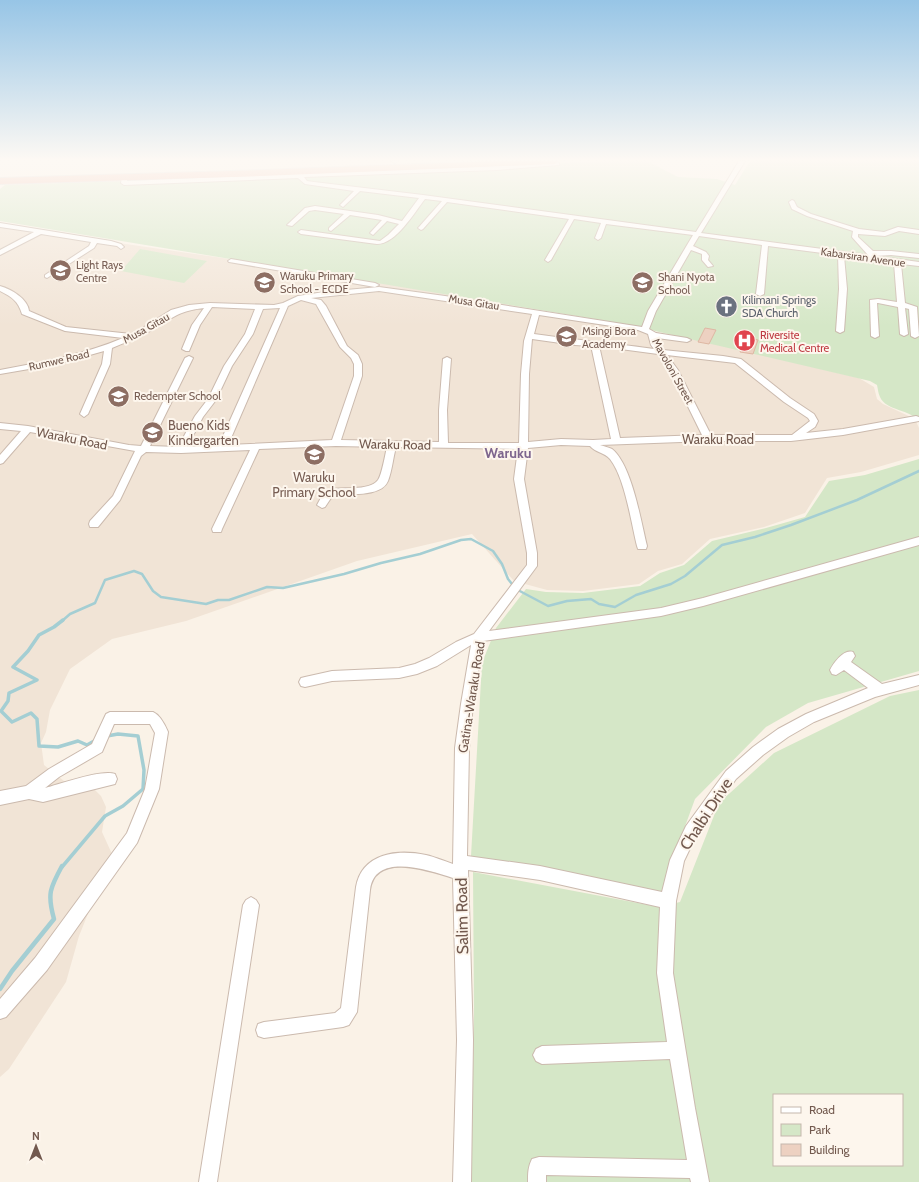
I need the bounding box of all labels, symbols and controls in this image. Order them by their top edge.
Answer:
street label: Kabarsiran Avenue [820,244,907,270]
school or university icon: Light Rays Centre [48,258,74,284]
place label: Light Rays Centre [76,258,124,285]
school or university icon: Waruku Primary School - ECDE [251,269,277,295]
place label: Waruku Primary School - ECDE [280,269,354,296]
school or university icon: Shani Nyota School [629,270,655,296]
place label: Shani Nyota School [658,270,715,297]
street label: Musa Gitau [448,291,501,313]
church icon: Kilimani Springs SDA Church [713,293,739,319]
place label: Kilimani Springs SDA Church [742,293,817,320]
street label: Musa Gitau [120,309,172,347]
school or university icon: Msingi Bora Academy [554,324,580,350]
place label: Msingi Bora Academy [582,324,636,351]
hospital icon: Riversite Medical Centre [732,328,758,354]
place label: Riversite Medical Centre [760,328,830,355]
street label: Mavoloni Street [649,336,697,407]
street label: Rumwe Road [27,346,91,374]
school or university icon: Redempter School [105,383,131,409]
place label: Redempter School [134,389,221,403]
place label: Bueno Kids Kindergarten [168,417,239,448]
school or university icon: Bueno Kids Kindergarten [140,419,166,445]
street label: Waraku Road [35,423,109,453]
street label: Waraku Road [682,431,754,447]
street label: Waraku Road [359,435,431,453]
school or university icon: Waruku Primary School [301,442,327,468]
district label: Waruku [485,444,531,462]
place label: Waruku Primary School [272,469,356,500]
street label: Gatina-Waraku Road [454,640,488,754]
street label: Chalbi Drive [676,775,736,853]
street label: Salim Road [452,878,472,954]
legend [773,1094,903,1166]
text: Road [809,1102,835,1117]
text: Park [809,1122,831,1137]
north arrow [16,1126,56,1166]
text: N [32,1129,40,1143]
text: Building [809,1142,851,1157]

